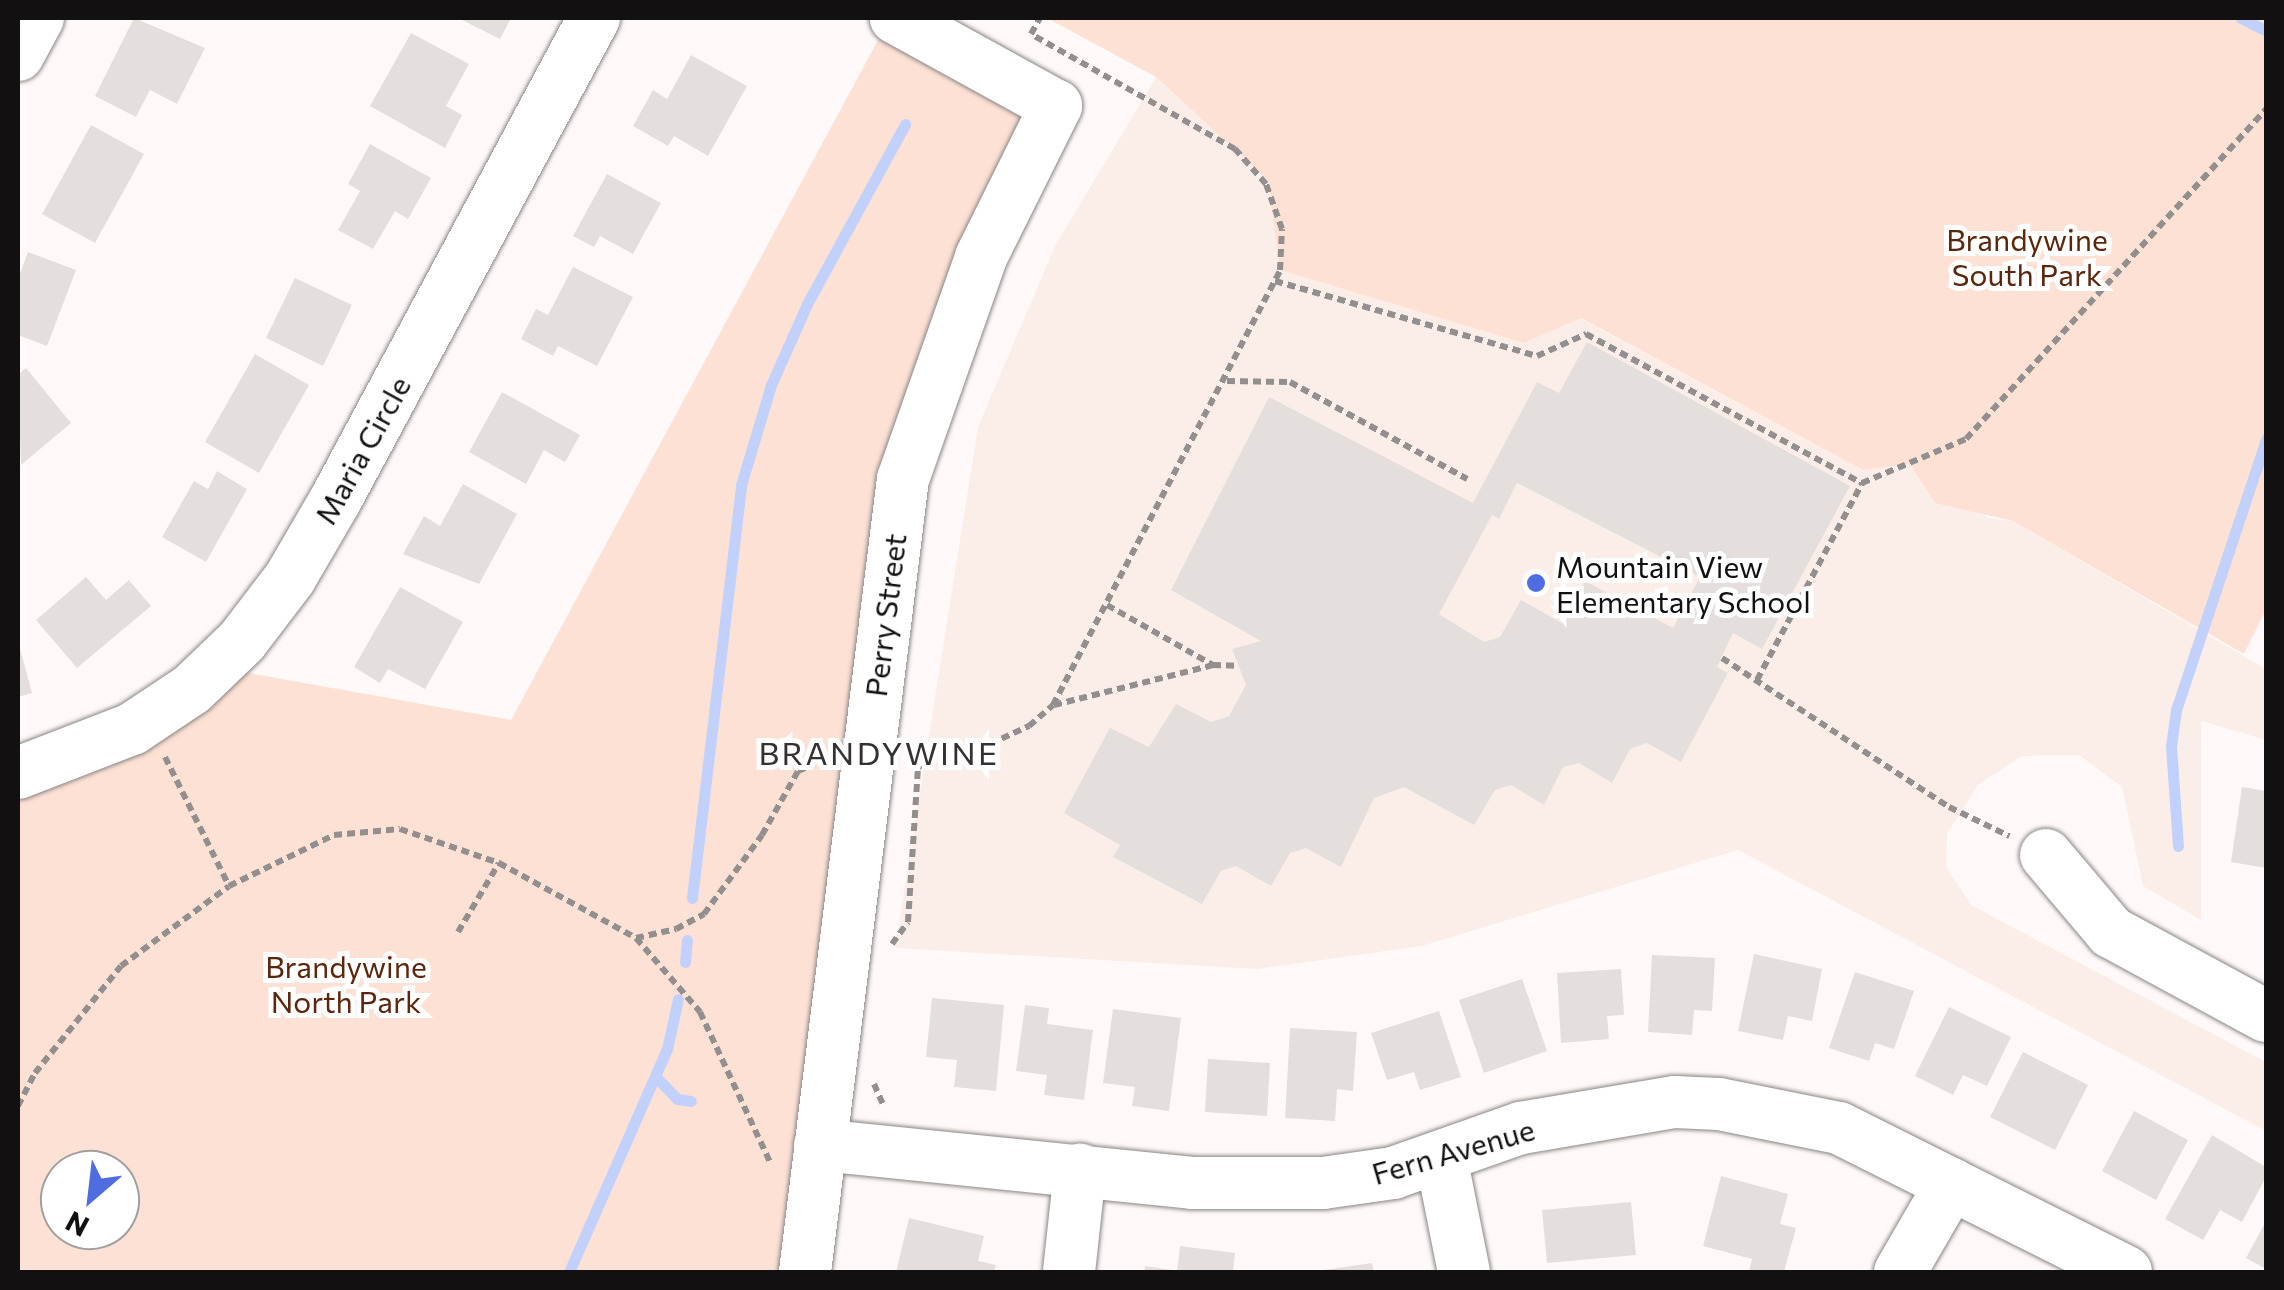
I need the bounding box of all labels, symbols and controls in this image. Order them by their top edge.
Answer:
park label: Brandywine South Park [1946,221,2108,292]
street label: Maria Circle [307,370,417,530]
street label: Perry Street [857,531,913,699]
place label: Mountain View Elementary School [1556,548,1811,618]
marker: Mountain View Elementary School [1525,572,1547,594]
district label: BRANDYWINE [758,733,1000,771]
park label: Brandywine North Park [265,948,427,1018]
street label: Fern Avenue [1368,1111,1538,1191]
north arrow [40,1150,140,1250]
text: N [60,1205,94,1245]

